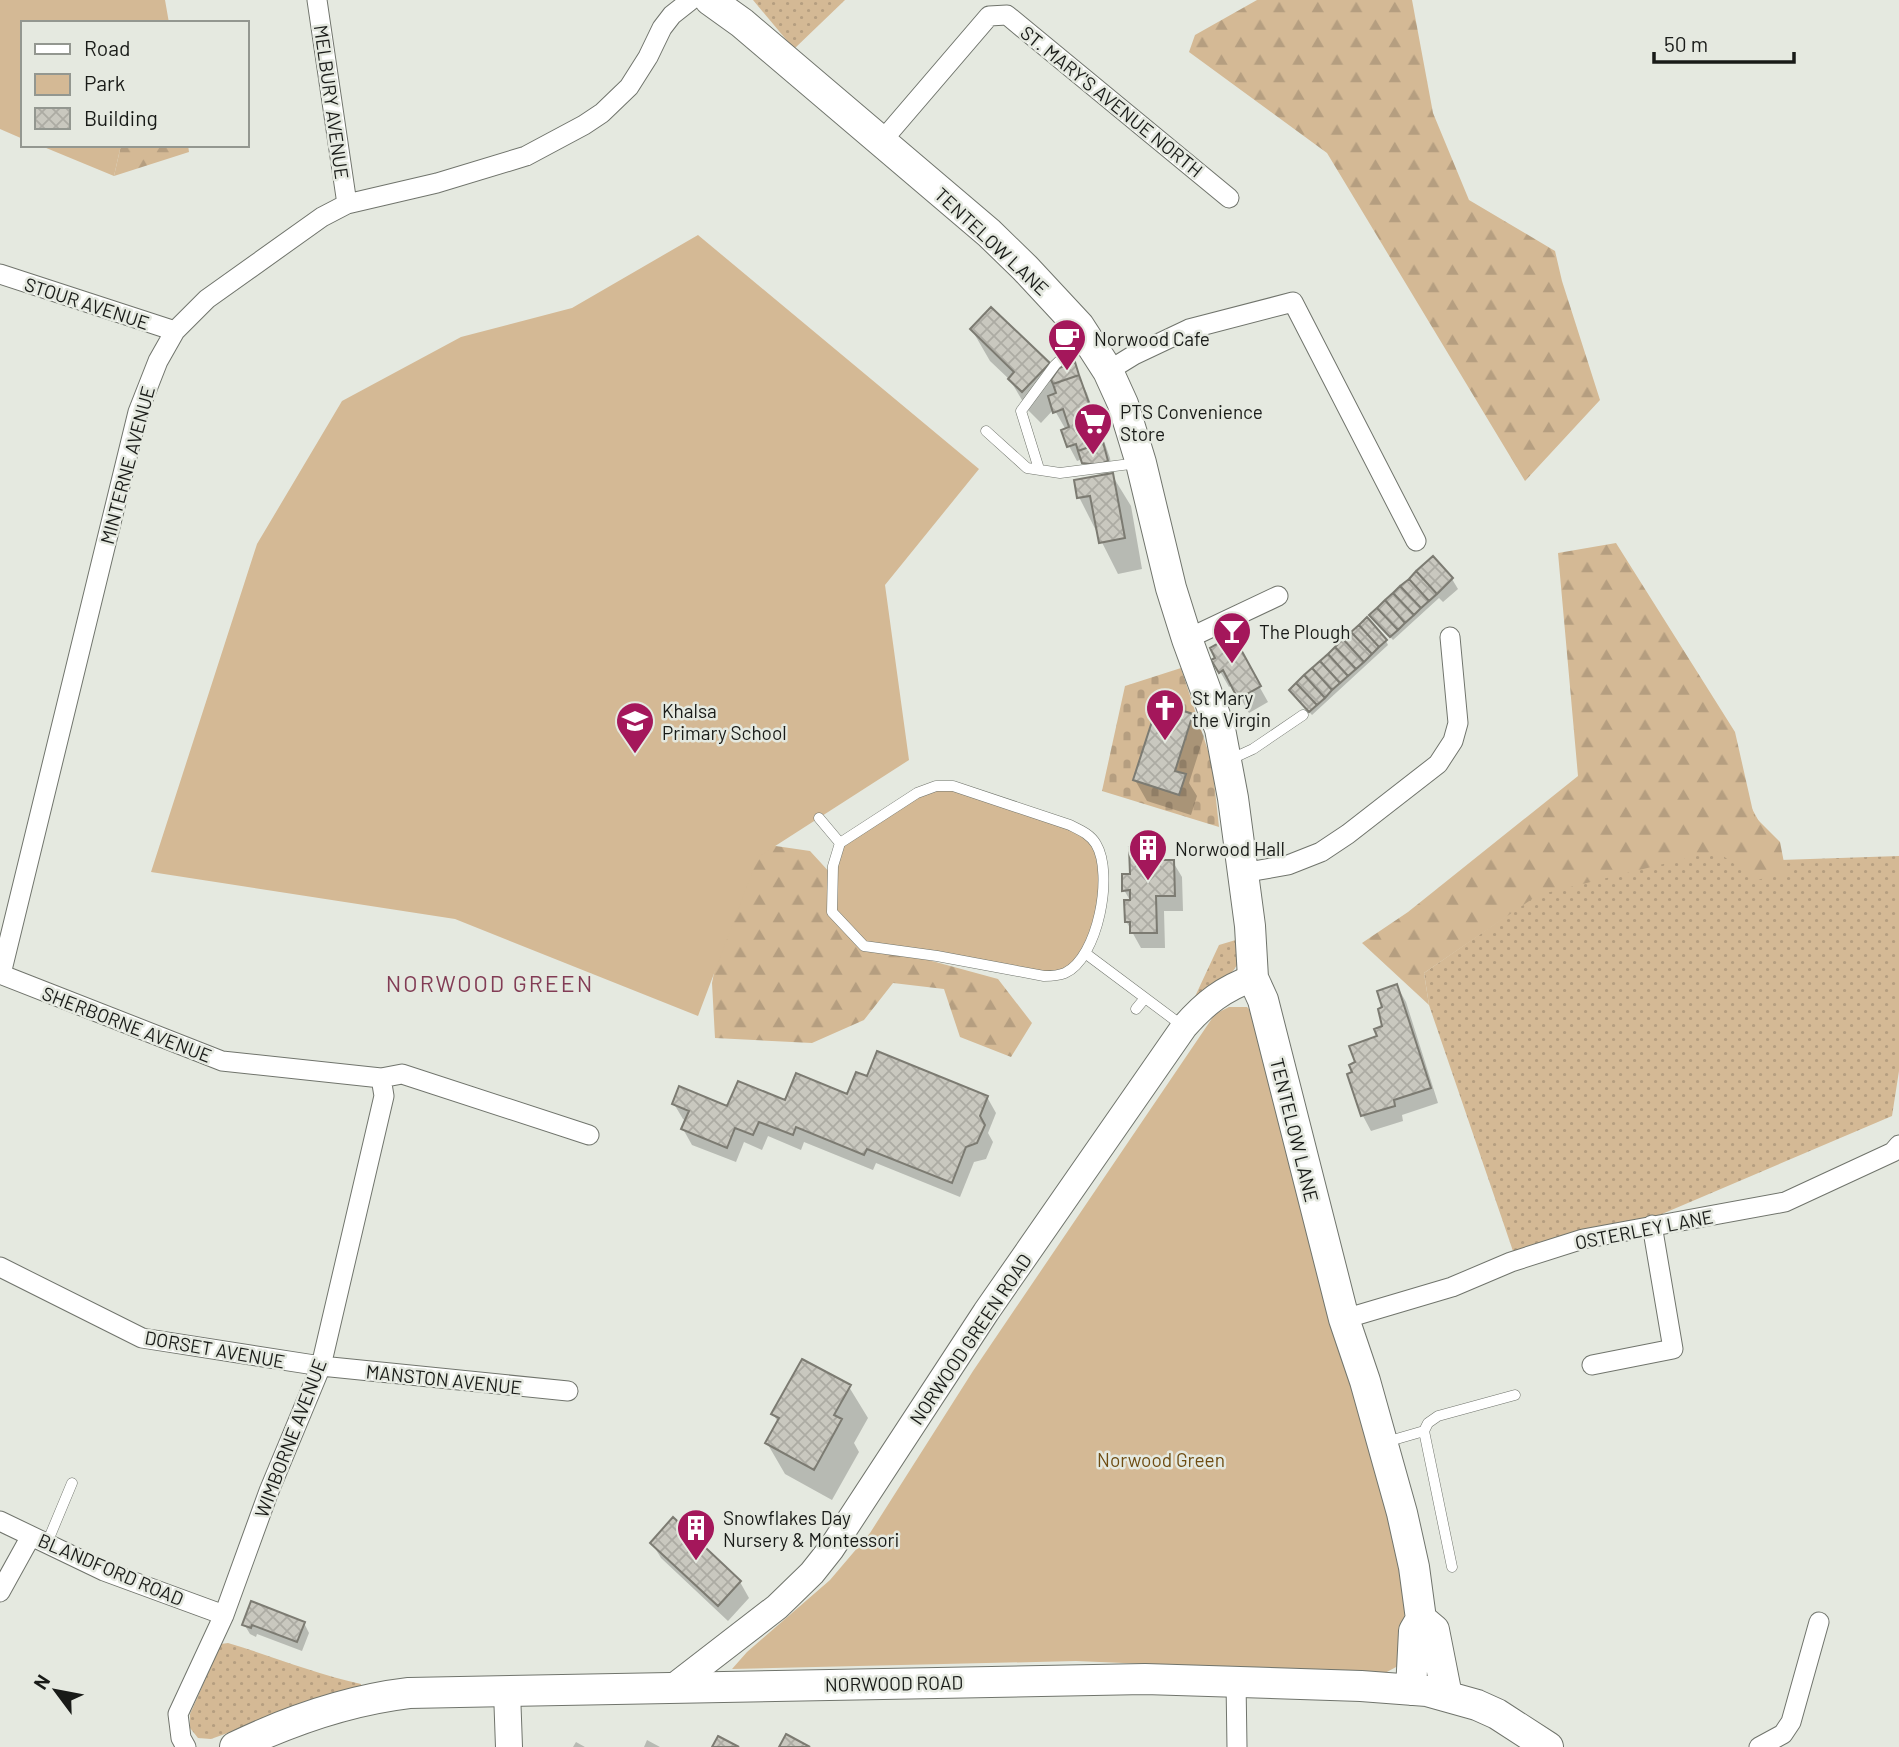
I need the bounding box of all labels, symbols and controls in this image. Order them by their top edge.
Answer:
street label: ST. MARY'S AVENUE NORTH [1016,20,1208,182]
legend [21,21,248,147]
scale bar [1654,21,1794,65]
street label: MELBURY AVENUE [310,23,354,181]
text: 50 m [1664,31,1708,56]
text: Road [84,35,130,60]
text: Park [84,70,125,95]
text: Building [84,105,158,130]
street label: TENTELOW LANE [930,182,1054,300]
street label: STOUR AVENUE [22,272,152,334]
cafe icon: Norwood Cafe [1046,317,1088,372]
place label: Norwood Cafe [1094,327,1210,350]
street label: MINTERNE AVENUE [95,383,159,547]
place label: PTS Convenience Store [1120,400,1263,445]
supermarket icon: PTS Convenience Store [1072,401,1114,456]
bar icon: The Plough [1211,610,1253,665]
place label: The Plough [1259,620,1350,643]
place label: St Mary the Virgin [1192,686,1271,731]
church icon: St Mary the Virgin [1144,687,1186,742]
place label: Khalsa Primary School [662,699,787,744]
school or university icon: Khalsa Primary School [614,700,656,755]
building icon: Norwood Hall [1127,827,1169,882]
place label: Norwood Hall [1175,837,1285,860]
district label: NORWOOD GREEN [386,969,594,997]
street label: SHERBORNE AVENUE [39,981,215,1067]
street label: TENTELOW LANE [1266,1056,1324,1204]
street label: OSTERLEY LANE [1573,1204,1715,1254]
street label: NORWOOD GREEN ROAD [904,1249,1036,1429]
street label: DORSET AVENUE [143,1325,287,1373]
street label: WIMBORNE AVENUE [249,1355,331,1521]
street label: MANSTON AVENUE [365,1359,523,1399]
park label: Norwood Green [1097,1448,1225,1471]
place label: Snowflakes Day Nursery & Montessori [723,1506,899,1551]
building icon: Snowflakes Day Nursery & Montessori [675,1507,717,1562]
street label: BLANDFORD ROAD [35,1528,187,1610]
north arrow [21,1656,91,1726]
text: N [28,1670,54,1693]
street label: NORWOOD ROAD [825,1670,963,1696]

